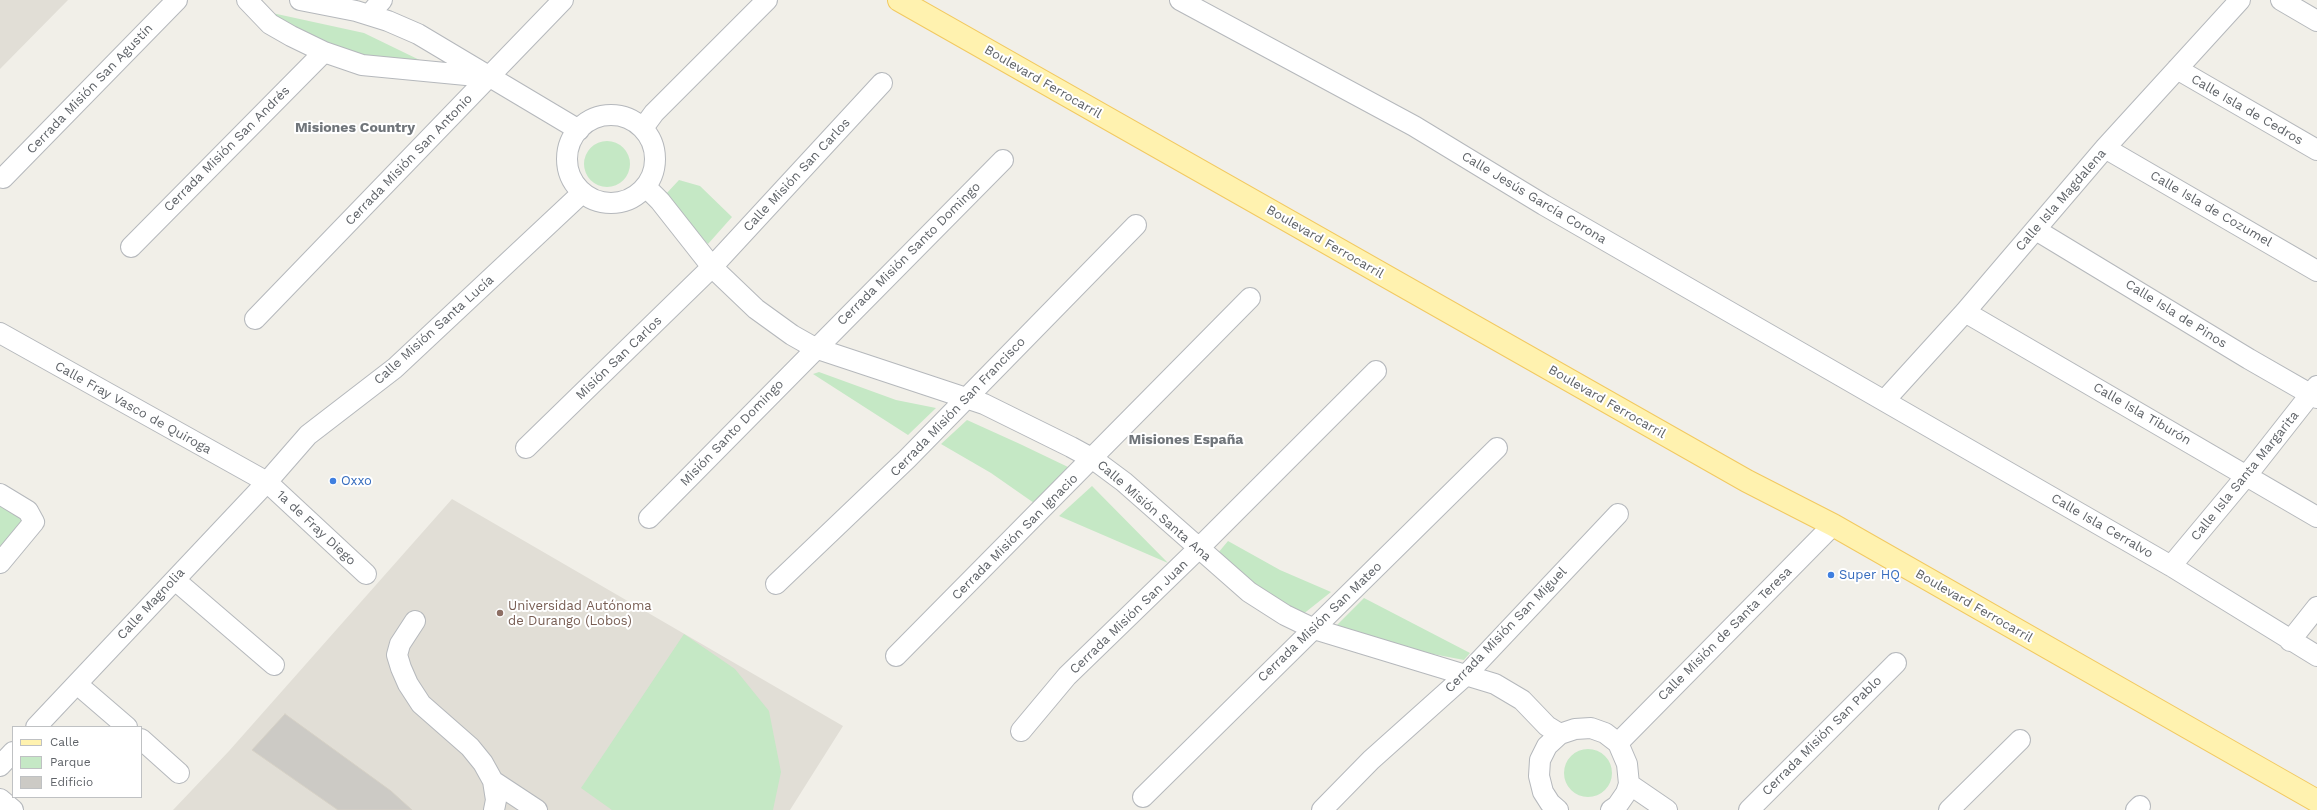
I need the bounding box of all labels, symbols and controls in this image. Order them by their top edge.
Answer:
street label: Cerrada Misión San Agustín [24,21,156,157]
street label: Boulevard Ferrocarril [982,42,1104,122]
street label: Calle Isla de Cedros [2188,72,2306,148]
street label: Cerrada Misión San Andrés [161,83,293,215]
street label: Cerrada Misión San Antonio [342,91,476,229]
street label: Calle Misión San Carlos [740,115,854,235]
district label: Misiones Country [295,120,415,136]
street label: Calle Isla Magdalena [2012,146,2110,254]
street label: Calle Jesús García Corona [1459,148,1609,248]
street label: Calle Isla de Cozumel [2147,168,2275,250]
street label: Cerrada Misión Santo Domingo [834,179,984,329]
street label: Boulevard Ferrocarril [1264,202,1386,282]
street label: Calle Misión Santa Lucía [371,272,497,388]
street label: Calle Isla de Pinos [2122,276,2230,352]
street label: Misión San Carlos [573,313,665,403]
street label: Cerrada Misión San Francisco [887,334,1029,480]
street label: Calle Fray Vasco de Quiroga [52,358,214,458]
street label: Boulevard Ferrocarril [1546,362,1668,442]
street label: Misión Santo Domingo [677,376,787,490]
street label: Calle Isla Tiburón [2090,380,2194,448]
street label: Calle Isla Santa Margarita [2188,408,2302,544]
district label: Misiones España [1129,432,1243,448]
street label: Calle Misión Santa Ana [1094,457,1214,565]
street label: Cerrada Misión San Ignacio [949,471,1081,603]
place label: Oxxo [341,473,372,489]
marker: Oxxo [328,476,338,486]
street label: 1a de Fray Diego [273,487,359,569]
street label: Calle Isla Cerralvo [2048,490,2156,562]
street label: Cerrada Misión San Juan [1067,557,1191,677]
street label: Cerrada Misión San Mateo [1255,559,1385,685]
street label: Cerrada Misión San Miguel [1442,564,1570,696]
street label: Calle Misión de Santa Teresa [1655,564,1795,704]
street label: Calle Magnolia [114,565,188,643]
street label: Boulevard Ferrocarril [1913,566,2035,646]
place label: Super HQ [1839,567,1900,583]
marker: Super HQ [1826,570,1836,580]
place label: Universidad Autónoma de Durango (Lobos) [508,598,652,629]
marker: Universidad Autónoma de Durango (Lobos) [495,608,505,618]
street label: Cerrada Misión San Pablo [1759,673,1885,799]
legend [12,726,142,798]
text: Calle [50,735,79,749]
text: Parque [50,755,91,769]
text: Edificio [50,775,93,789]

